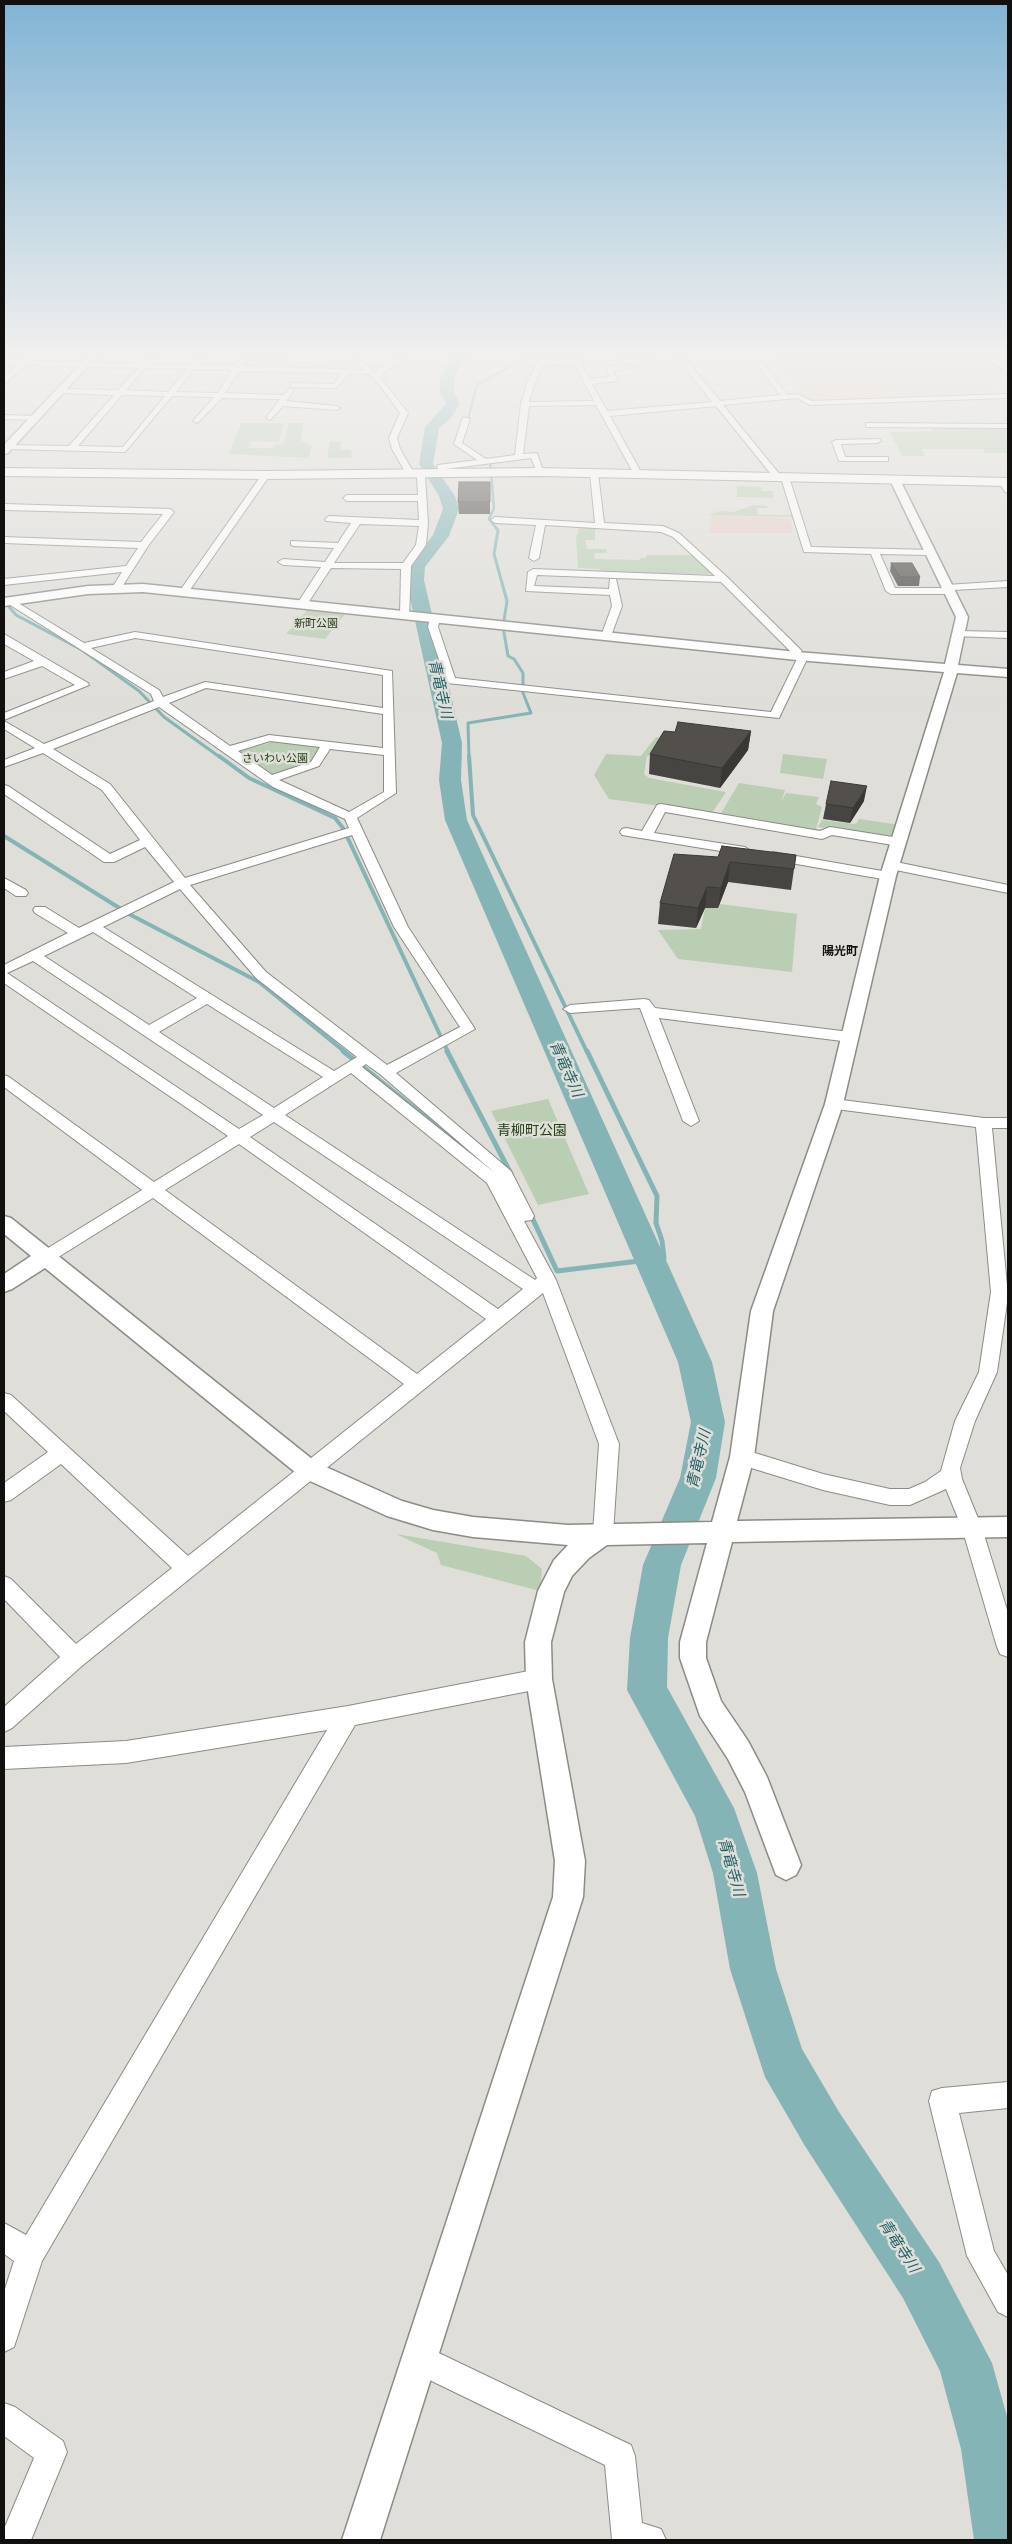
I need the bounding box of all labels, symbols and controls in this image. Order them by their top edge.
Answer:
park label: 新町公園 [294,617,338,631]
water label: 青竜寺川 [424,658,456,720]
park label: さいわい公園 [242,752,308,766]
district label: 陽光町 [822,944,858,958]
water label: 青竜寺川 [546,1038,586,1100]
park label: 青柳町公園 [497,1123,567,1139]
water label: 青竜寺川 [683,1428,715,1490]
water label: 青竜寺川 [714,1836,748,1898]
water label: 青竜寺川 [875,2216,923,2276]

